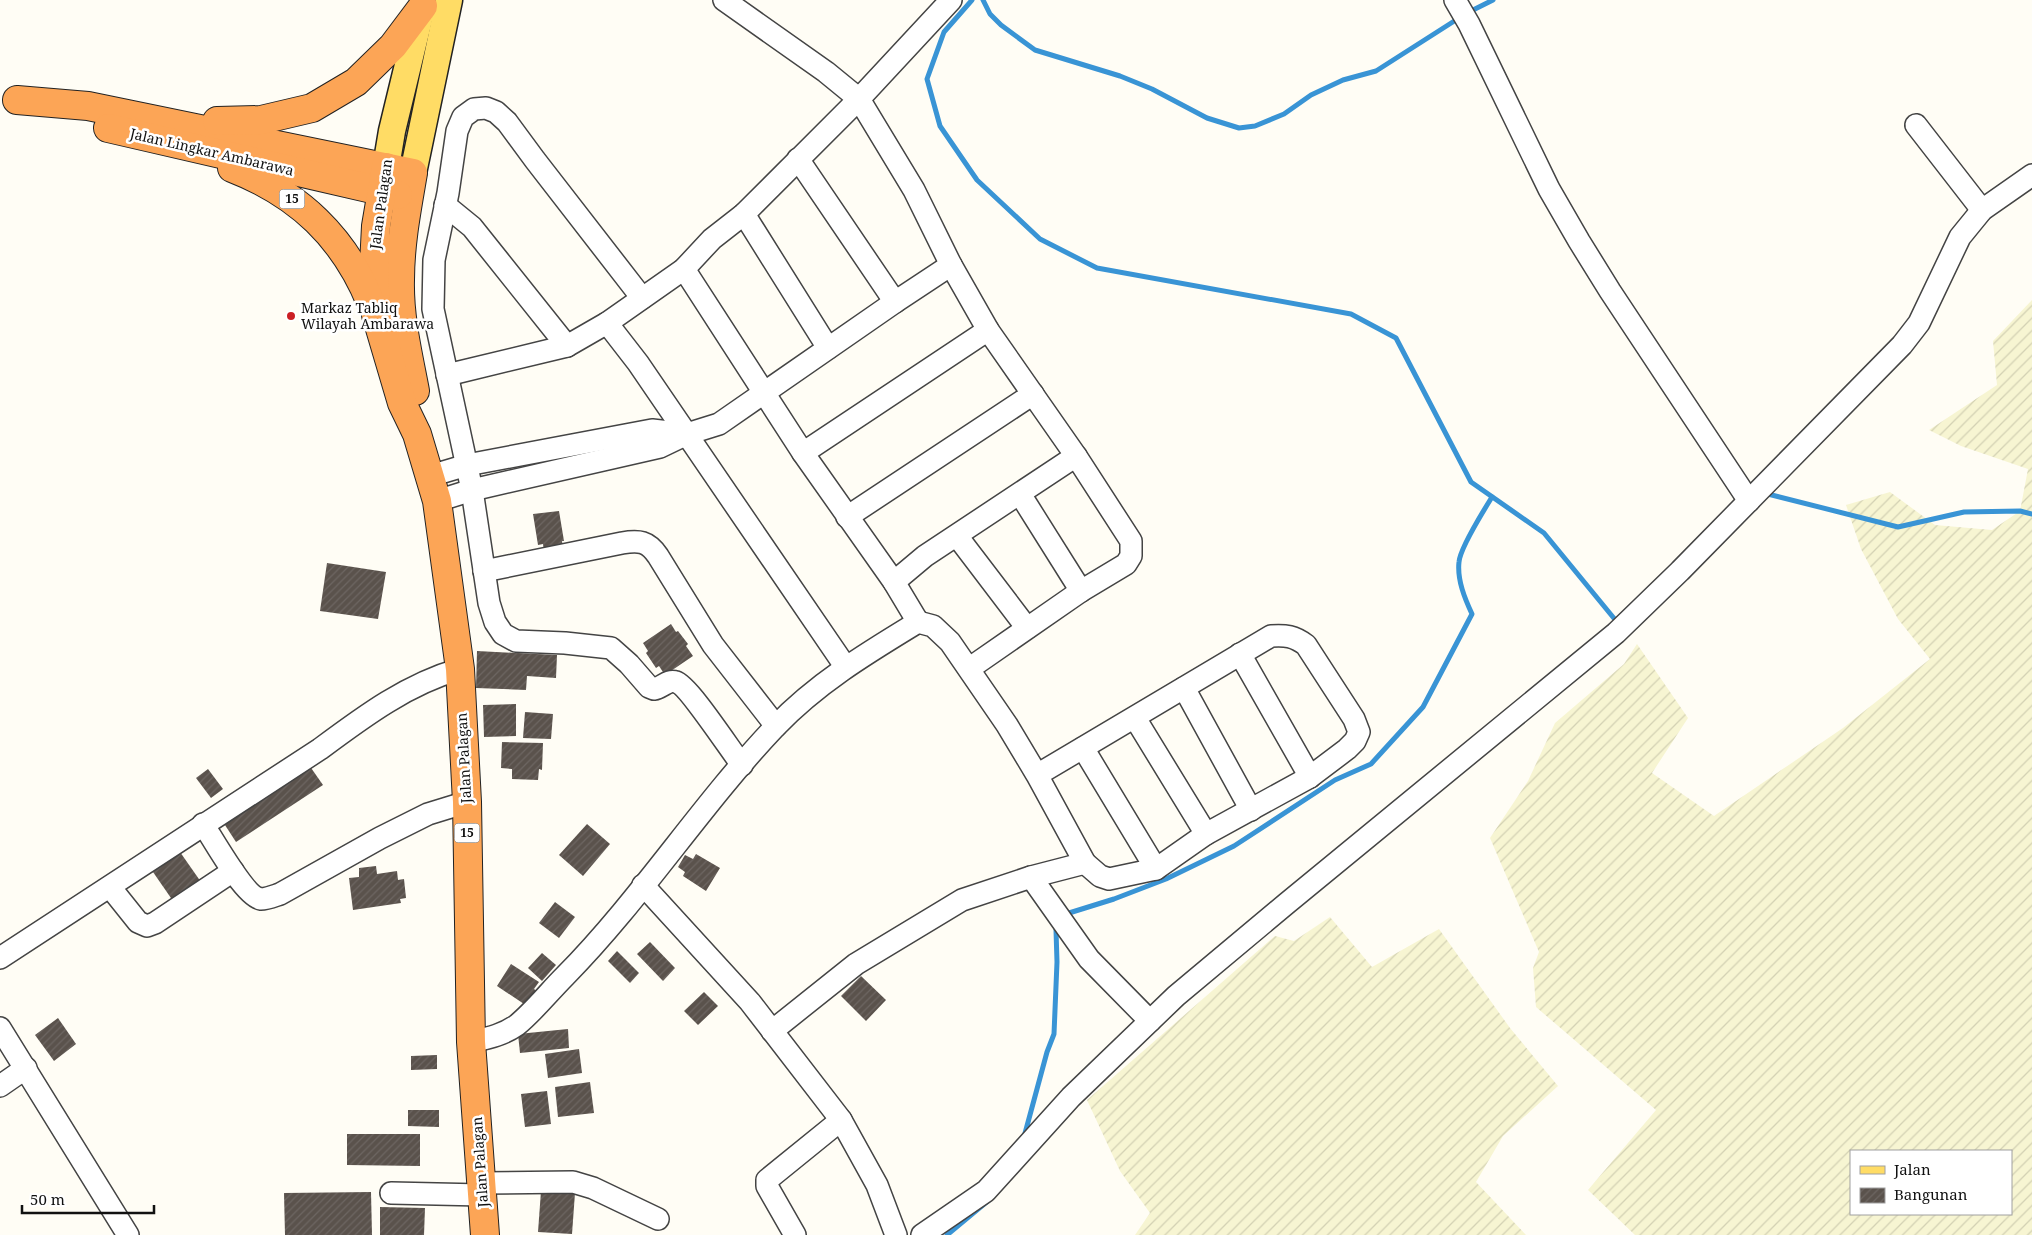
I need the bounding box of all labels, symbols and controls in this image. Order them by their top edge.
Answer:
street label: Jalan Lingkar Ambarawa [127,123,296,180]
street label: Jalan Palagan [365,158,396,251]
road number: 15 [280,190,304,208]
place label: Markaz Tabliq Wilayah Ambarawa [301,298,434,333]
marker: Markaz Tabliq Wilayah Ambarawa [285,310,297,322]
street label: Jalan Palagan [452,712,475,805]
road number: 15 [454,824,480,842]
street label: Jalan Palagan [467,1116,492,1209]
legend [1850,1150,2012,1215]
text: Jalan [1893,1159,1931,1179]
scale bar [22,1182,155,1214]
text: Bangunan [1894,1184,1968,1204]
text: 50 m [30,1189,65,1209]

